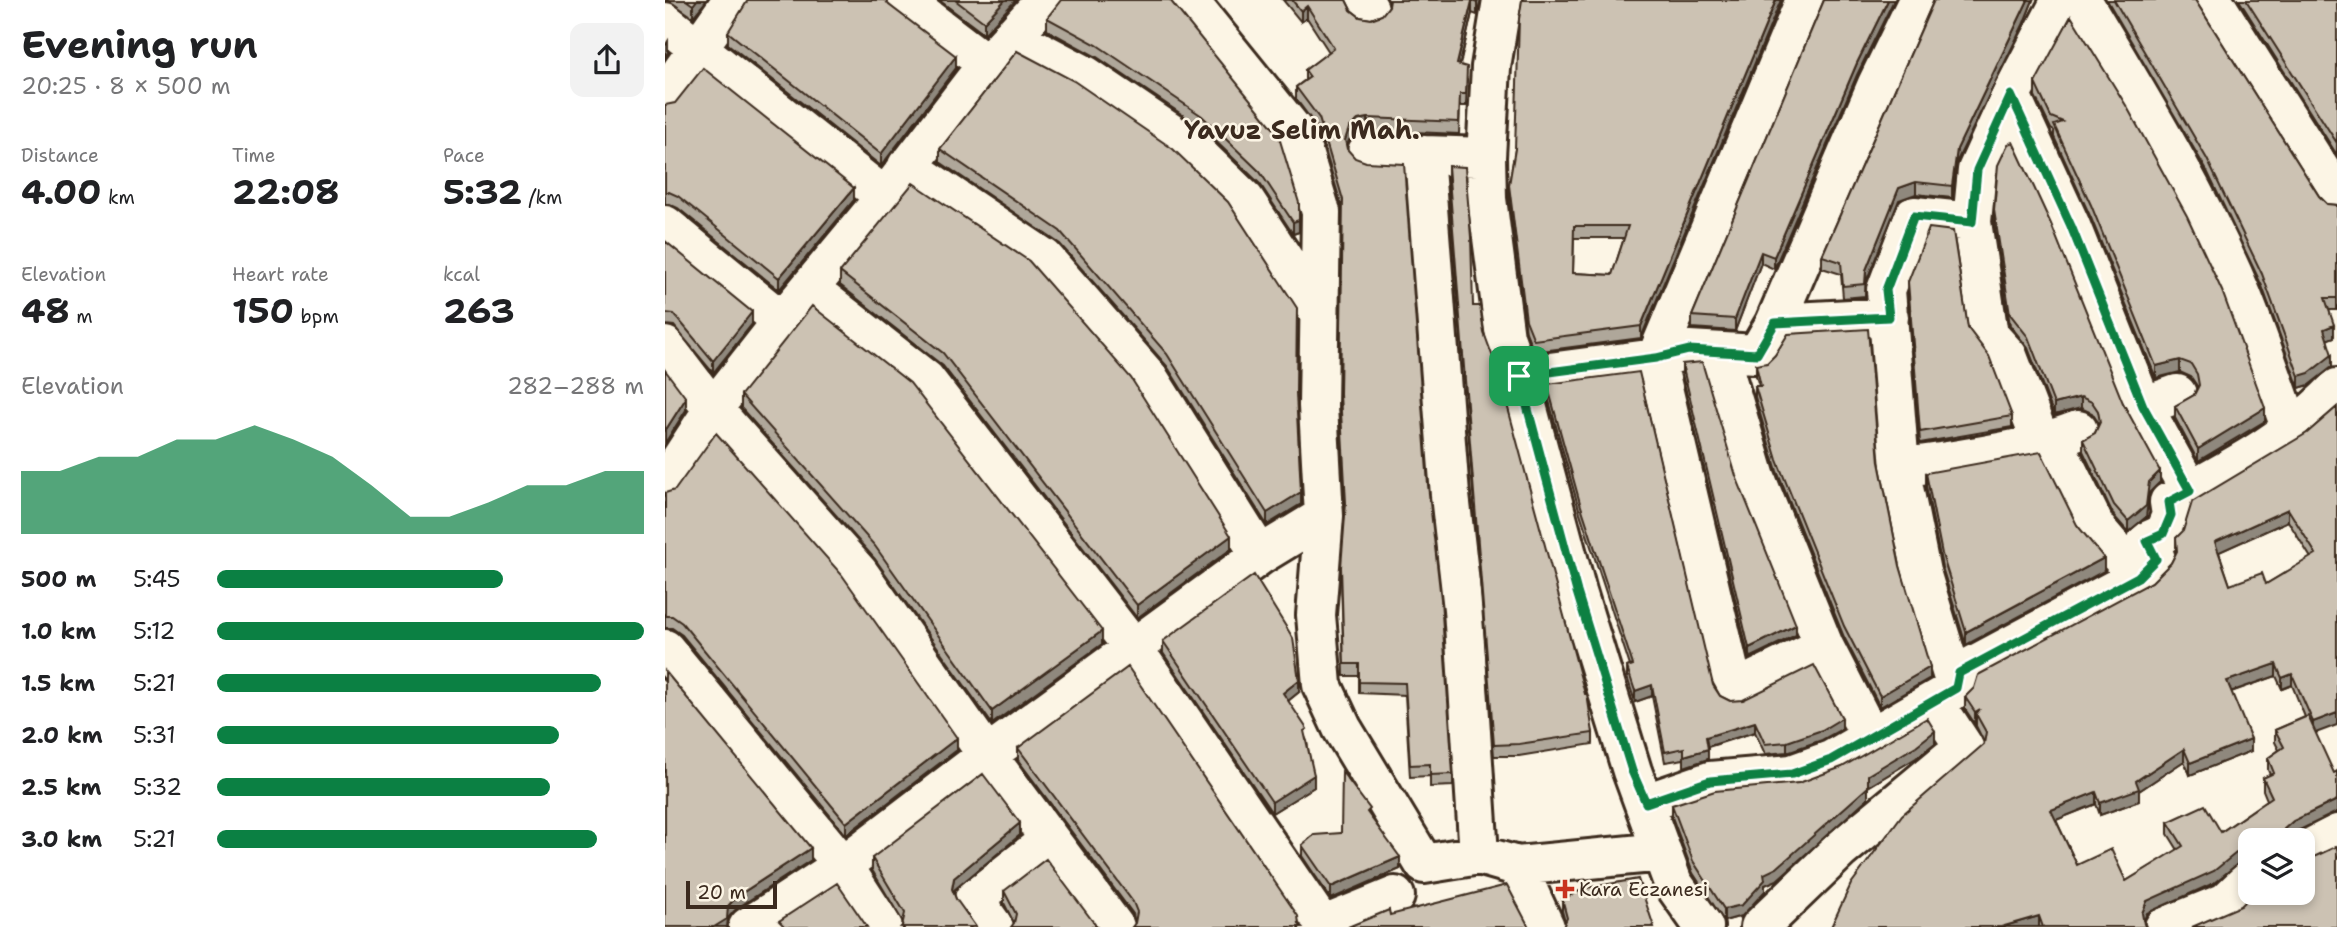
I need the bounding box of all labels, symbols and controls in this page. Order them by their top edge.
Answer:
text: Evening run [21,19,258,70]
button: share [570,23,644,97]
text: 20:25 · 8 × 500 m [21,71,230,101]
district label: Yavuz Selim Mah. [1184,112,1420,147]
text: Distance [21,143,99,168]
text: Time [232,143,276,168]
text: Pace [443,143,485,168]
text: 4.00 [21,168,102,215]
text: 22:08 [232,168,340,215]
text: 5:32 [443,168,522,215]
text: km [102,185,135,210]
text: /km [522,185,562,210]
text: Elevation [21,262,106,287]
text: Heart rate [232,262,329,287]
text: kcal [443,262,480,287]
text: 48 [21,287,70,334]
text: 150 [232,287,294,334]
text: 263 [443,287,515,334]
text: m [70,304,93,329]
text: bpm [294,304,339,329]
pin [1489,346,1549,406]
icon: arrive [1500,357,1538,395]
text: Elevation [21,371,124,401]
text: 282–288 m [507,371,644,401]
text: 500 m [21,564,96,594]
text: 5:45 [133,564,181,594]
text: 1.0 km [21,616,96,646]
text: 5:12 [133,616,175,646]
text: 1.5 km [21,668,95,698]
text: 5:21 [133,668,176,698]
text: 2.0 km [21,720,103,750]
text: 5:31 [133,720,176,750]
text: 2.5 km [21,772,102,802]
text: 5:32 [133,772,182,802]
text: 3.0 km [21,824,102,854]
text: 5:21 [133,824,176,854]
map controls [2238,828,2315,905]
button: layers [2238,828,2315,905]
place label: Kara Eczanesi [1579,877,1708,902]
scale bar [686,878,777,910]
text: 20 m [697,880,746,905]
marker: Kara Eczanesi [1557,881,1573,897]

